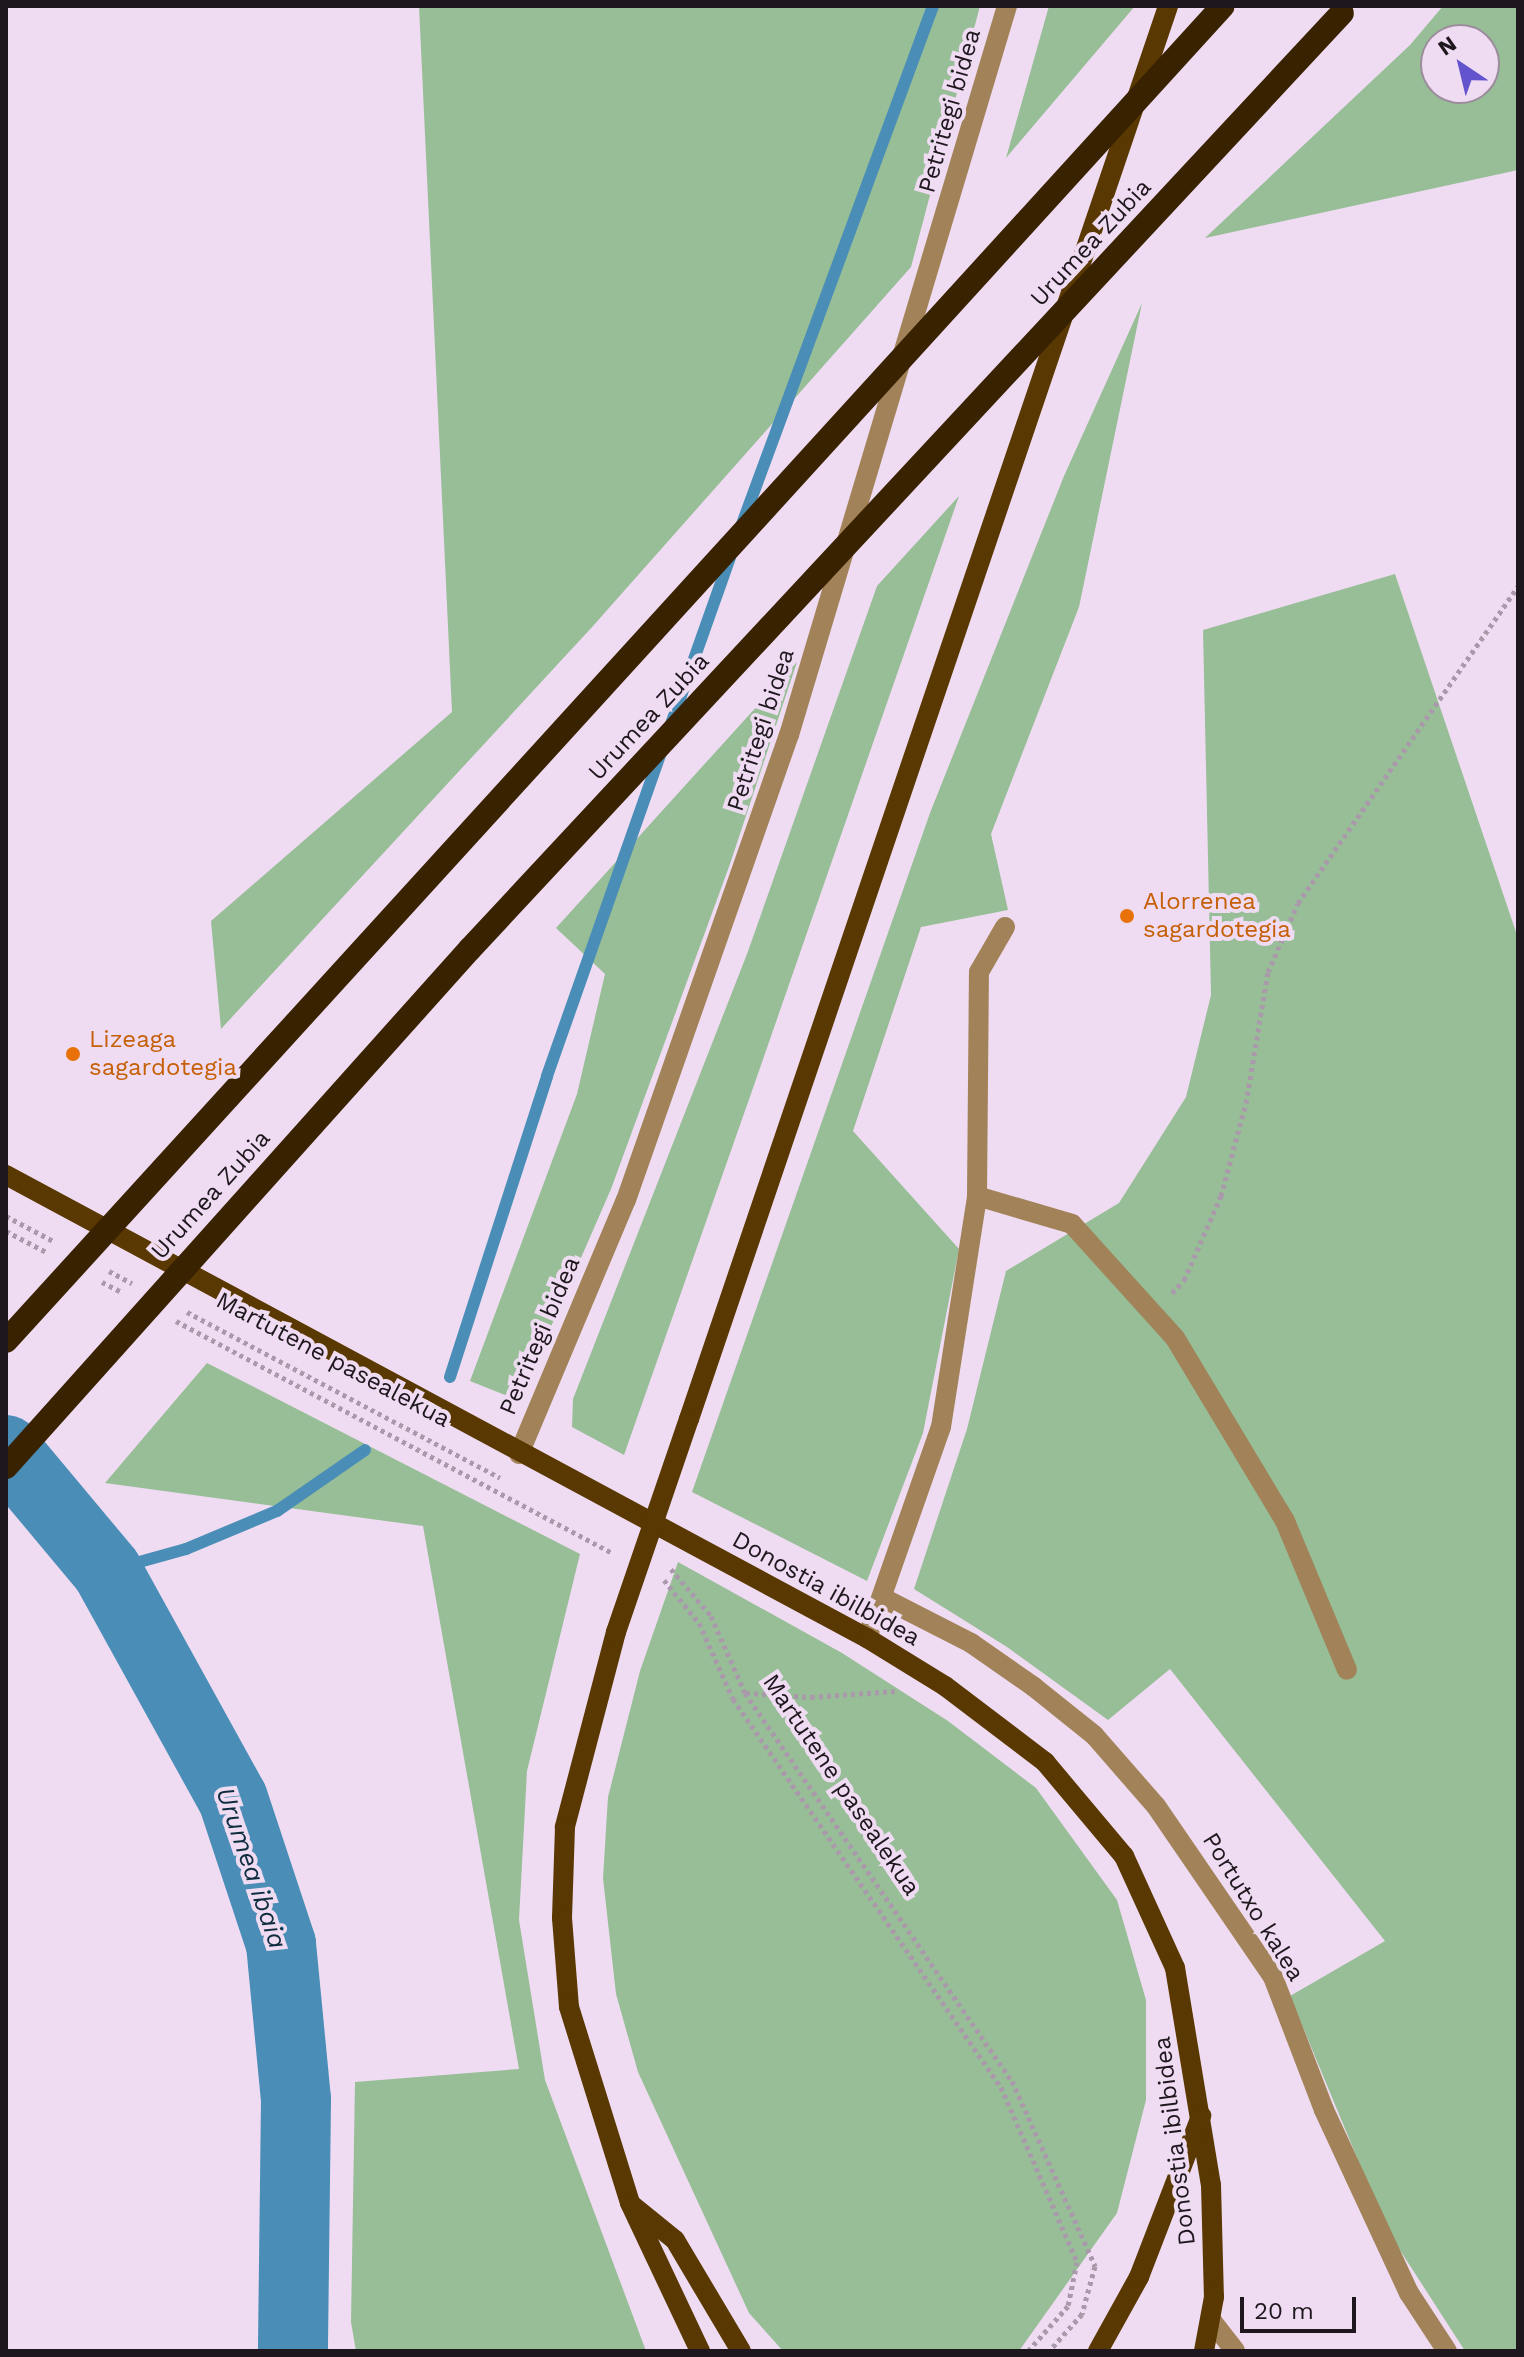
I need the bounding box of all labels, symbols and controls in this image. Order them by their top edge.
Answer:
north arrow [1420,24,1500,104]
street label: Petritegi bidea [913,26,987,196]
text: N [1433,31,1461,60]
street label: Urumea Zubia [1024,173,1158,313]
street label: Petritegi bidea [721,645,801,815]
street label: Urumea Zubia [582,647,716,787]
place label: Alorrenea sagardotegia [1143,888,1291,944]
marker: Alorrenea sagardotegia [1118,907,1136,925]
place label: Lizeaga sagardotegia [89,1026,237,1082]
marker: Lizeaga sagardotegia [64,1045,82,1063]
street label: Urumea Zubia [145,1124,277,1266]
street label: Petritegi bidea [494,1252,586,1420]
street label: Martutene pasealekua [211,1286,455,1434]
street label: Donostia ibilbidea [727,1525,925,1653]
street label: Martutene pasealekua [756,1669,926,1901]
water label: Urumea ibaia [209,1783,293,1953]
street label: Portutxo kalea [1196,1828,1310,1986]
street label: Donostia ibilbidea [1148,2035,1202,2247]
scale bar [1244,2281,1360,2331]
text: 20 m [1254,2297,1314,2325]

